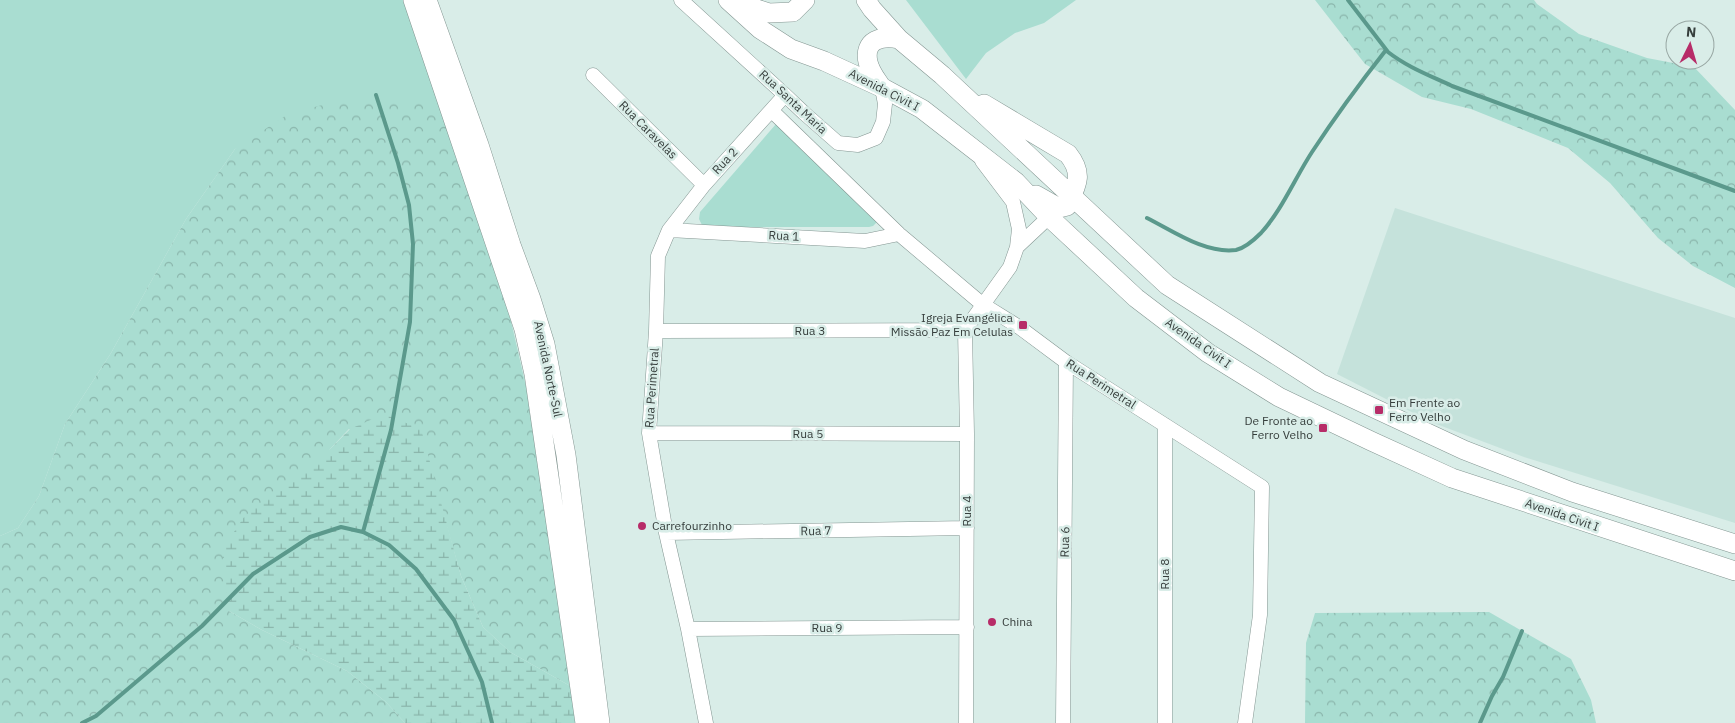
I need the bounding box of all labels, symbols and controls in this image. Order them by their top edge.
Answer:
north arrow [1665,20,1715,70]
text: N [1685,23,1697,41]
street label: Avenida Civit I [846,65,922,114]
street label: Rua Santa Maria [756,66,831,137]
street label: Rua Caravelas [616,97,681,162]
street label: Rua 2 [709,144,741,177]
street label: Rua 1 [768,227,800,244]
place label: Igreja Evangélica Missão Paz Em Celulas [891,310,1014,339]
street label: Avenida Civit I [1162,314,1234,371]
street label: Avenida Norte-Sul [531,319,566,418]
marker: Igreja Evangélica Missão Paz Em Celulas [1017,319,1029,331]
street label: Rua 3 [795,323,825,338]
street label: Rua Perimetral [641,348,662,428]
street label: Rua Perimetral [1064,355,1139,412]
place label: Em Frente ao Ferro Velho [1389,395,1461,424]
marker: Em Frente ao Ferro Velho [1373,404,1385,416]
place label: De Fronte ao Ferro Velho [1244,413,1313,442]
marker: De Fronte ao Ferro Velho [1317,422,1329,434]
street label: Rua 5 [793,426,823,441]
street label: Avenida Civit I [1523,495,1601,534]
street label: Rua 4 [959,496,974,526]
place label: Carrefourzinho [652,518,732,533]
marker: Carrefourzinho [636,520,648,532]
street label: Rua 7 [800,523,832,538]
street label: Rua 6 [1057,526,1072,558]
street label: Rua 8 [1157,559,1172,589]
place label: China [1002,614,1033,629]
marker: China [986,616,998,628]
street label: Rua 9 [812,620,842,635]

